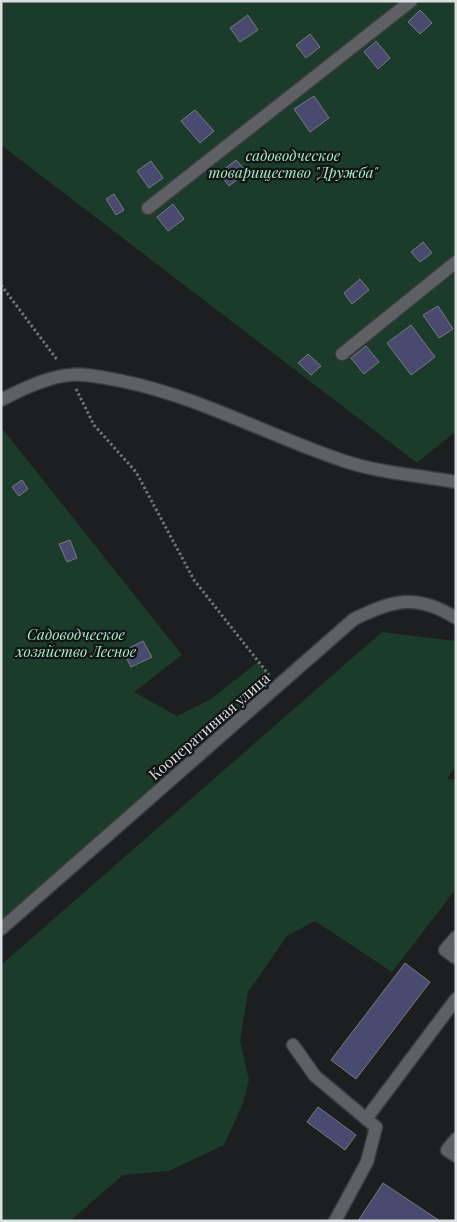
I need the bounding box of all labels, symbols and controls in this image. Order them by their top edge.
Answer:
park label: садоводческое товарищество "Дружба" [208,145,379,182]
park label: Садоводческое хозяйство Лесное [15,624,137,661]
street label: Кооперативная улица [144,668,274,784]

